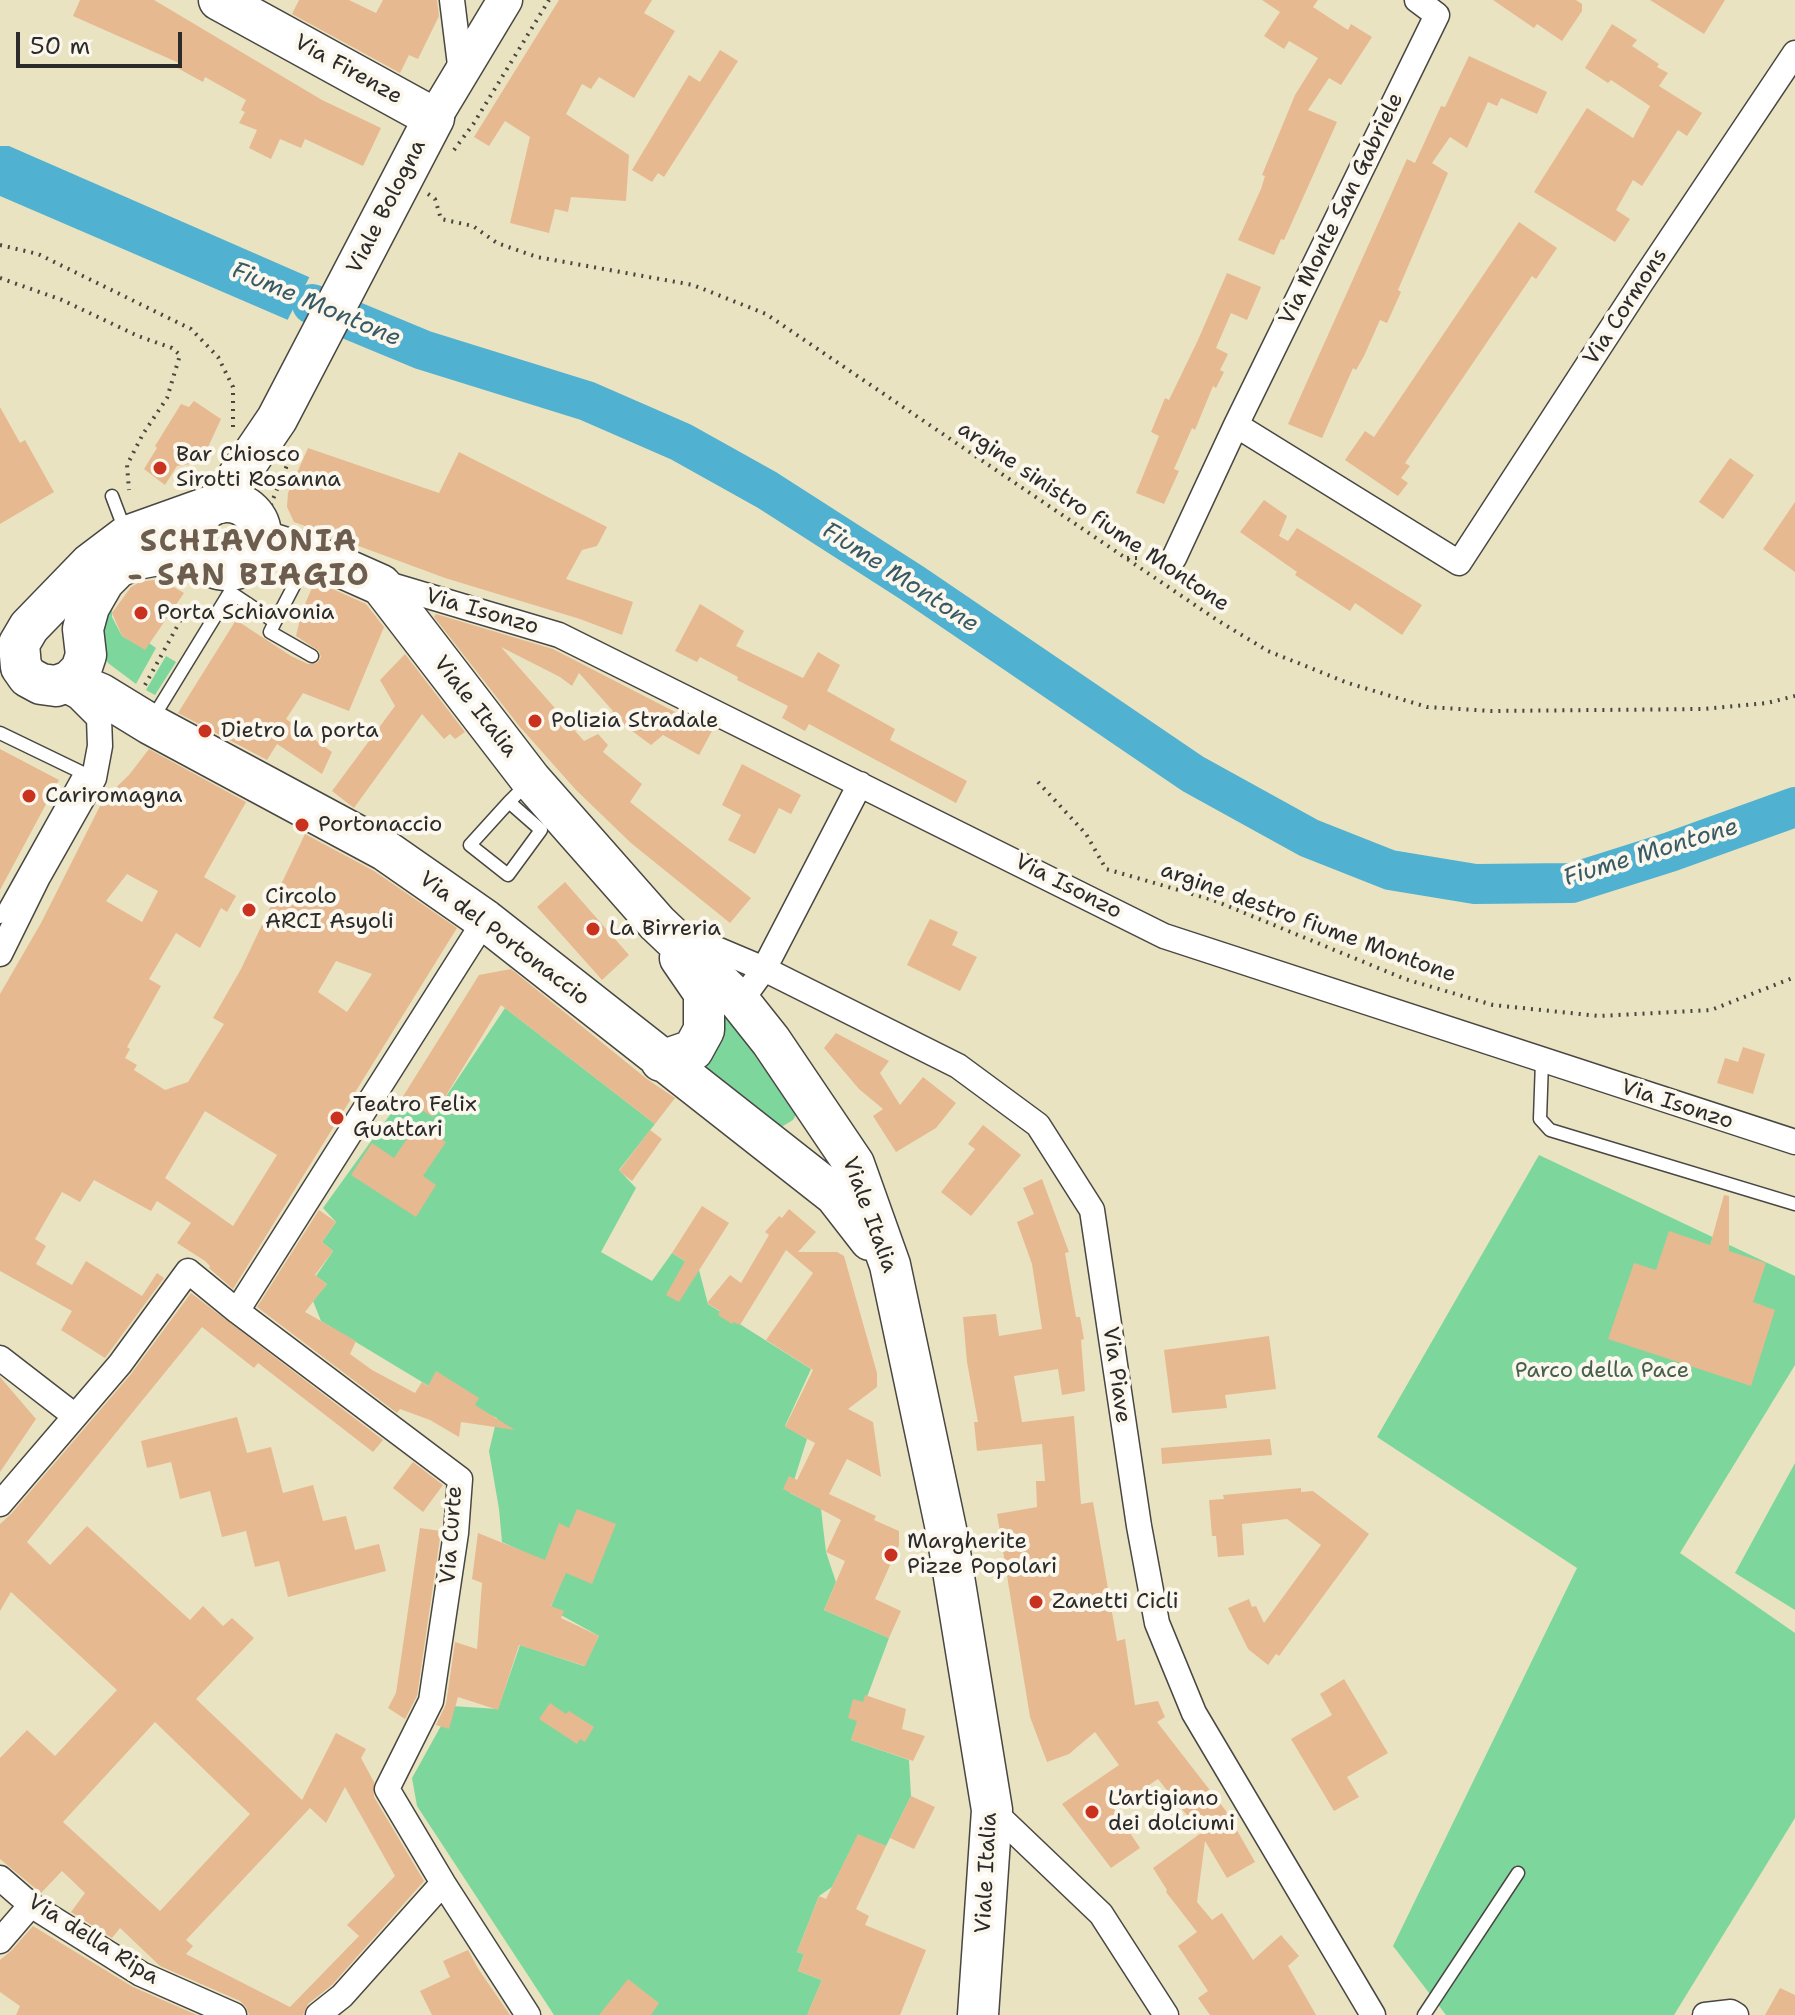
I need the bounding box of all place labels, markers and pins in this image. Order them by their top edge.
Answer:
place label: Bar Chiosco Sirotti Rosanna [176,442,341,494]
marker: Bar Chiosco Sirotti Rosanna [151,459,169,477]
place label: Porta Schiavonia [157,600,335,626]
marker: Porta Schiavonia [132,604,150,622]
place label: Polizia Stradale [551,708,718,734]
marker: Polizia Stradale [526,712,544,730]
place label: Dietro la porta [221,718,379,744]
marker: Dietro la porta [196,722,214,740]
place label: Cariromagna [45,783,182,809]
marker: Cariromagna [20,787,38,805]
place label: Portonaccio [318,812,442,838]
marker: Portonaccio [293,816,311,834]
place label: Circolo ARCI Asyoli [265,884,394,936]
marker: Circolo ARCI Asyoli [240,901,258,919]
place label: La Birreria [609,916,721,942]
marker: La Birreria [584,920,602,938]
place label: Teatro Felix Guattari [353,1092,477,1144]
marker: Teatro Felix Guattari [328,1109,346,1127]
place label: Margherite Pizze Popolari [907,1529,1057,1580]
marker: Margherite Pizze Popolari [882,1546,900,1564]
place label: Zanetti Cicli [1052,1589,1179,1615]
marker: Zanetti Cicli [1027,1593,1045,1611]
place label: L'artigiano dei dolciumi [1108,1786,1235,1838]
marker: L'artigiano dei dolciumi [1083,1803,1101,1821]

